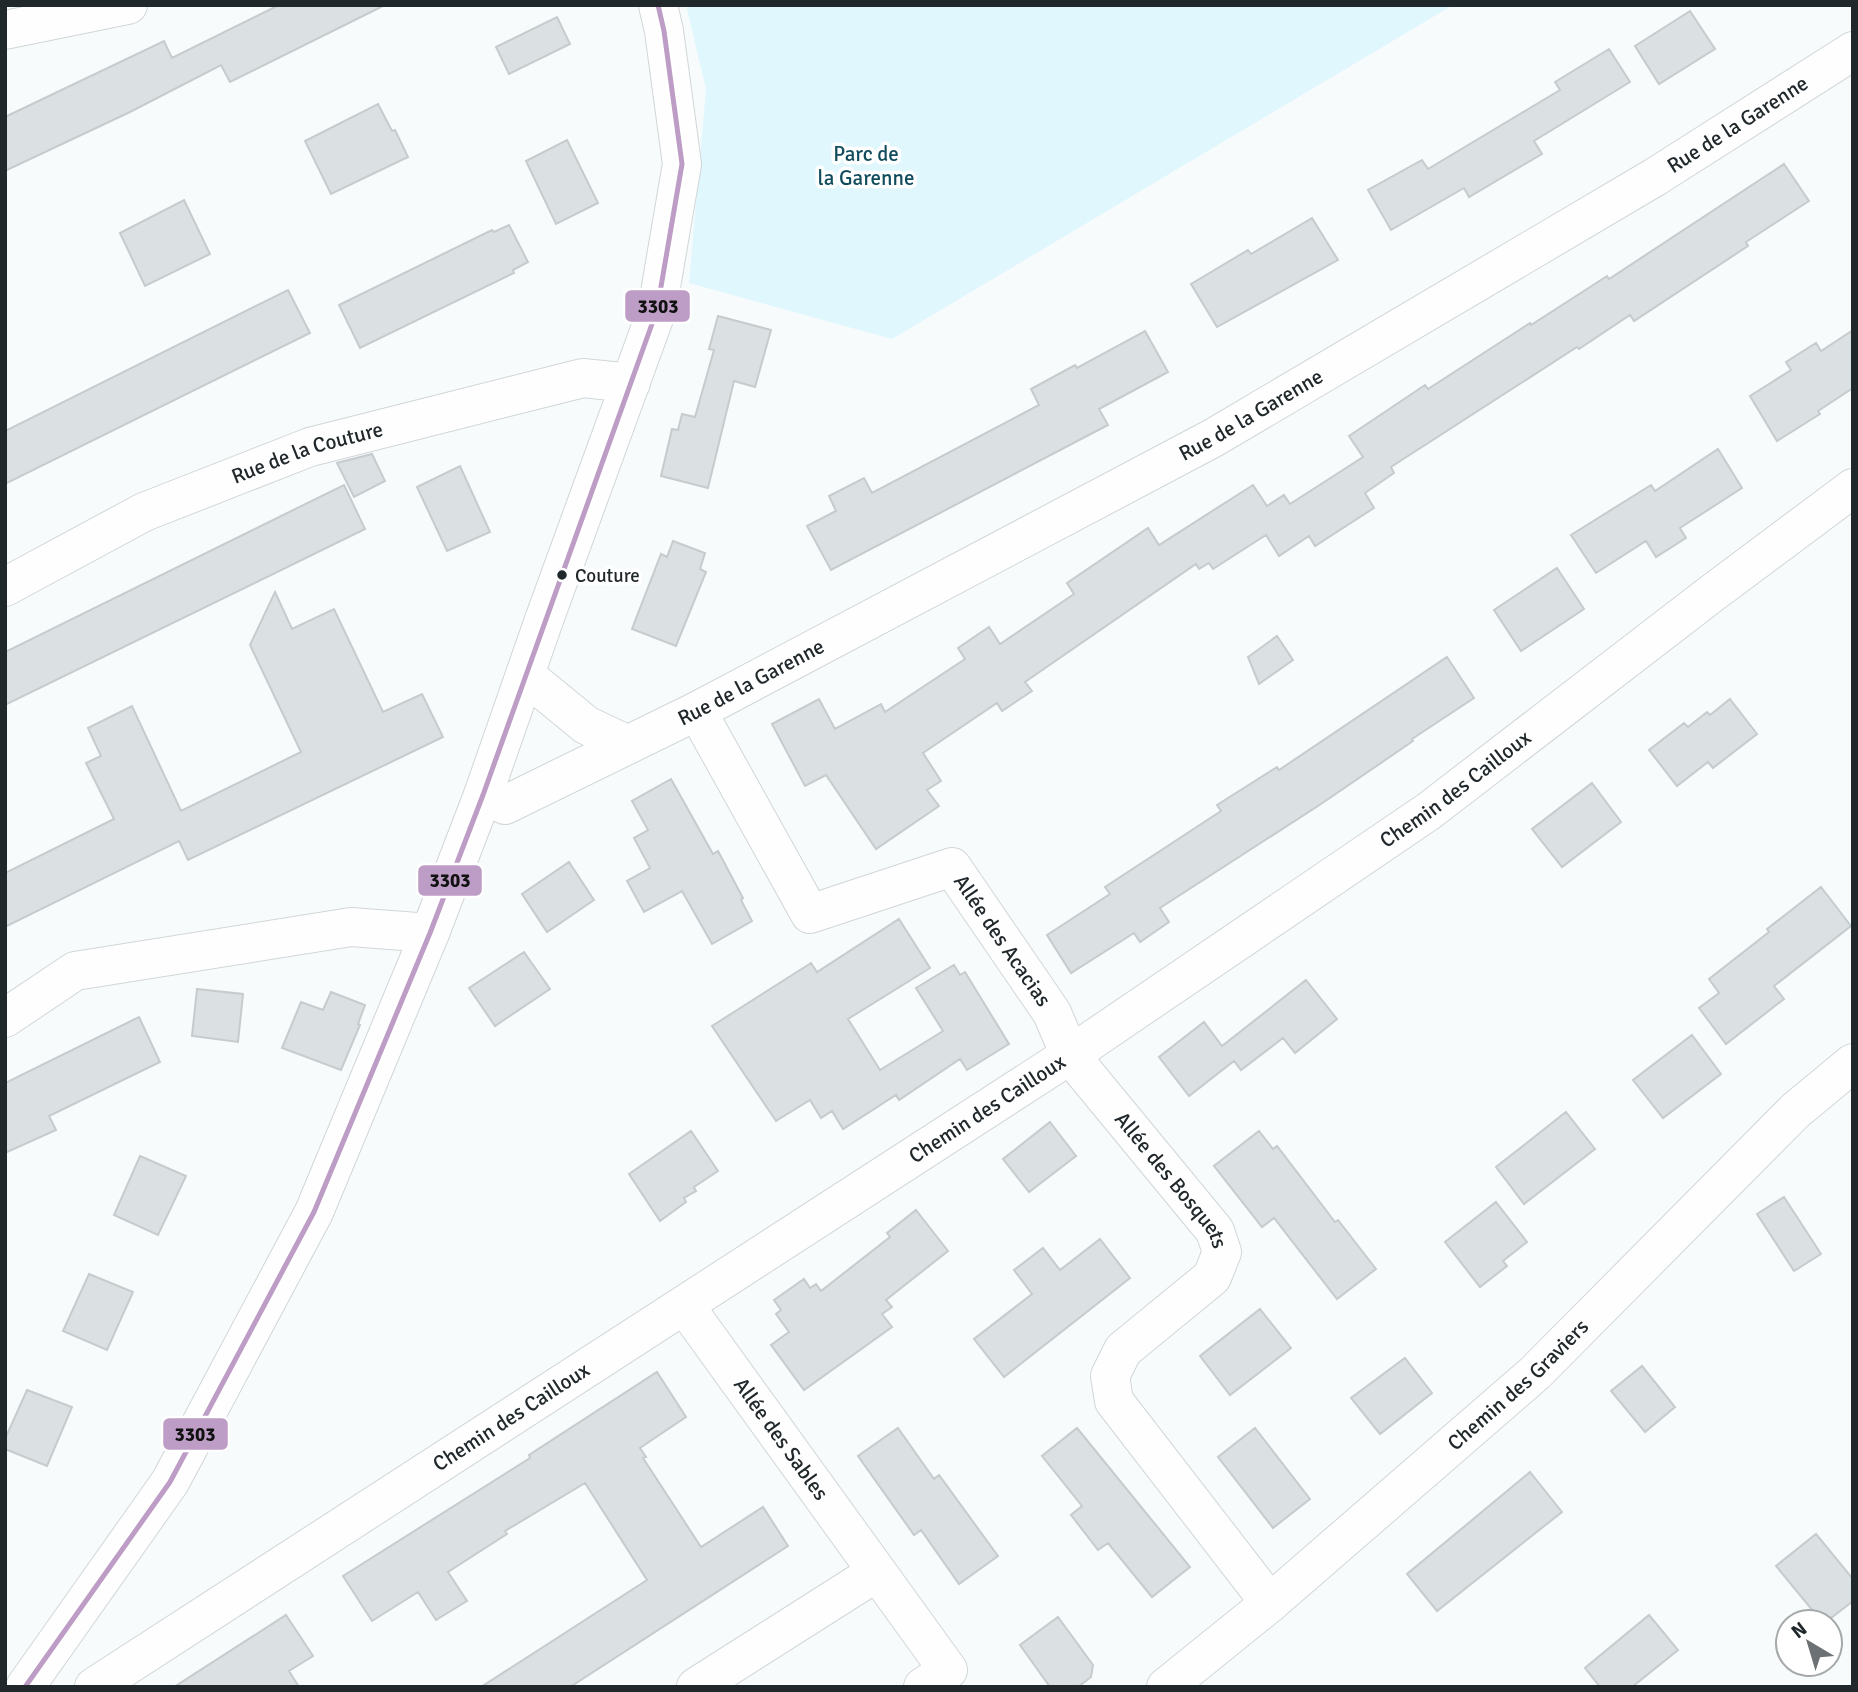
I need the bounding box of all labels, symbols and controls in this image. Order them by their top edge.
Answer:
street label: Rue de la Garenne [1662,70,1813,179]
park label: Parc de la Garenne [818,141,914,191]
line badge: 3303 [624,289,691,323]
text: 3303 [637,295,679,319]
street label: Rue de la Garenne [1174,363,1327,467]
street label: Rue de la Couture [228,416,386,489]
place label: Couture [575,564,640,588]
marker: Couture [555,568,569,582]
street label: Rue de la Garenne [673,633,829,731]
street label: Chemin des Cailloux [1375,724,1536,854]
line badge: 3303 [417,864,483,897]
text: 3303 [429,869,471,893]
street label: Allée des Acacias [948,869,1057,1012]
street label: Chemin des Cailloux [904,1048,1071,1169]
street label: Allée des Bosquets [1109,1106,1233,1252]
street label: Chemin des Graviers [1442,1314,1594,1456]
street label: Chemin des Cailloux [428,1356,595,1477]
street label: Allée des Sables [728,1373,834,1505]
line badge: 3303 [162,1417,229,1451]
text: 3303 [174,1423,216,1447]
north arrow [1774,1608,1844,1678]
text: N [1787,1617,1812,1644]

